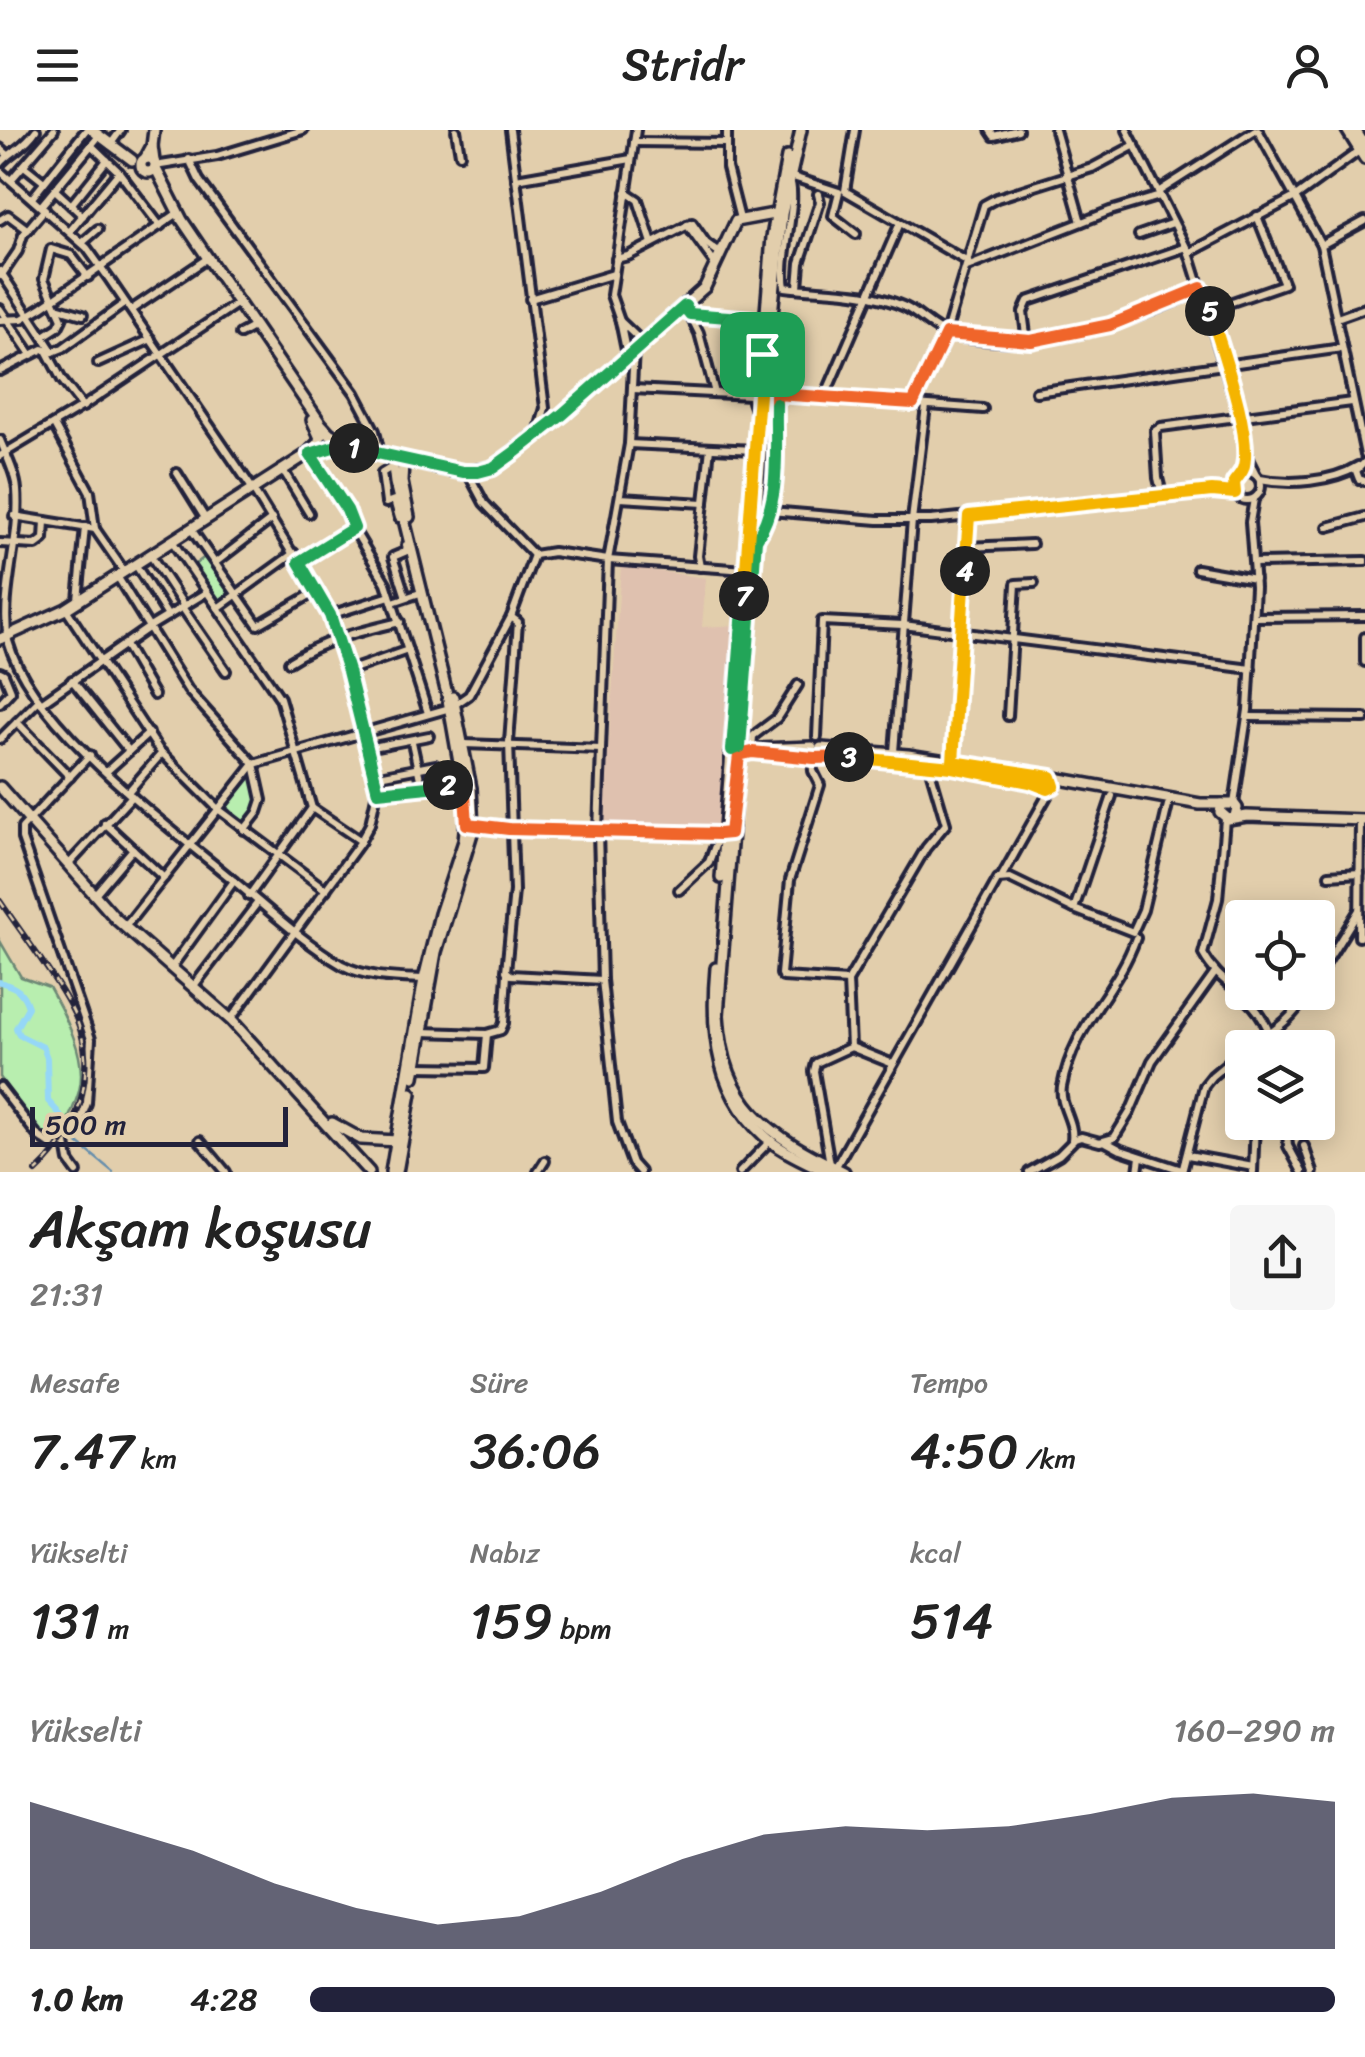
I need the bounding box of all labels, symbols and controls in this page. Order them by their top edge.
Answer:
text: Stridr [622,25,743,105]
icon: menu [30,38,85,93]
icon: person [1280,38,1335,93]
pin: 5 [1185,286,1235,336]
text: 5 [1201,286,1219,335]
pin [720,312,805,397]
icon: arrive [735,327,790,382]
pin: 1 [329,423,379,473]
text: 1 [348,423,360,472]
pin: 4 [940,546,990,596]
text: 4 [956,546,974,595]
pin: 7 [719,571,769,621]
text: 7 [736,571,752,620]
pin: 3 [824,732,874,782]
text: 3 [841,732,857,781]
pin: 2 [423,760,473,810]
text: 2 [440,760,456,809]
map controls [1225,900,1335,1140]
button: locate [1225,900,1335,1010]
button: layers [1225,1030,1335,1140]
text: 500 m [45,1100,126,1149]
scale bar [30,1102,288,1146]
text: Akşam koşusu [30,1180,371,1277]
button: share [1230,1205,1335,1310]
text: 21:31 [30,1266,103,1323]
text: Mesafe [30,1358,120,1407]
text: Süre [470,1358,528,1407]
text: Tempo [910,1358,988,1407]
text: 7.47 [30,1407,133,1496]
text: 36:06 [470,1407,601,1496]
text: 4:50 [910,1407,1019,1496]
text: km [133,1434,177,1483]
text: /km [1019,1434,1076,1483]
text: Yükselti [30,1528,128,1577]
text: Nabız [470,1528,540,1577]
text: kcal [910,1528,961,1577]
text: 131 [30,1577,100,1666]
text: 159 [470,1577,553,1666]
text: 514 [910,1577,993,1666]
text: m [100,1604,129,1653]
text: bpm [553,1604,612,1653]
text: Yükselti [30,1702,142,1759]
text: 160–290 m [1173,1702,1335,1759]
text: 1.0 km [30,1971,124,2028]
text: 4:28 [190,1971,257,2028]

